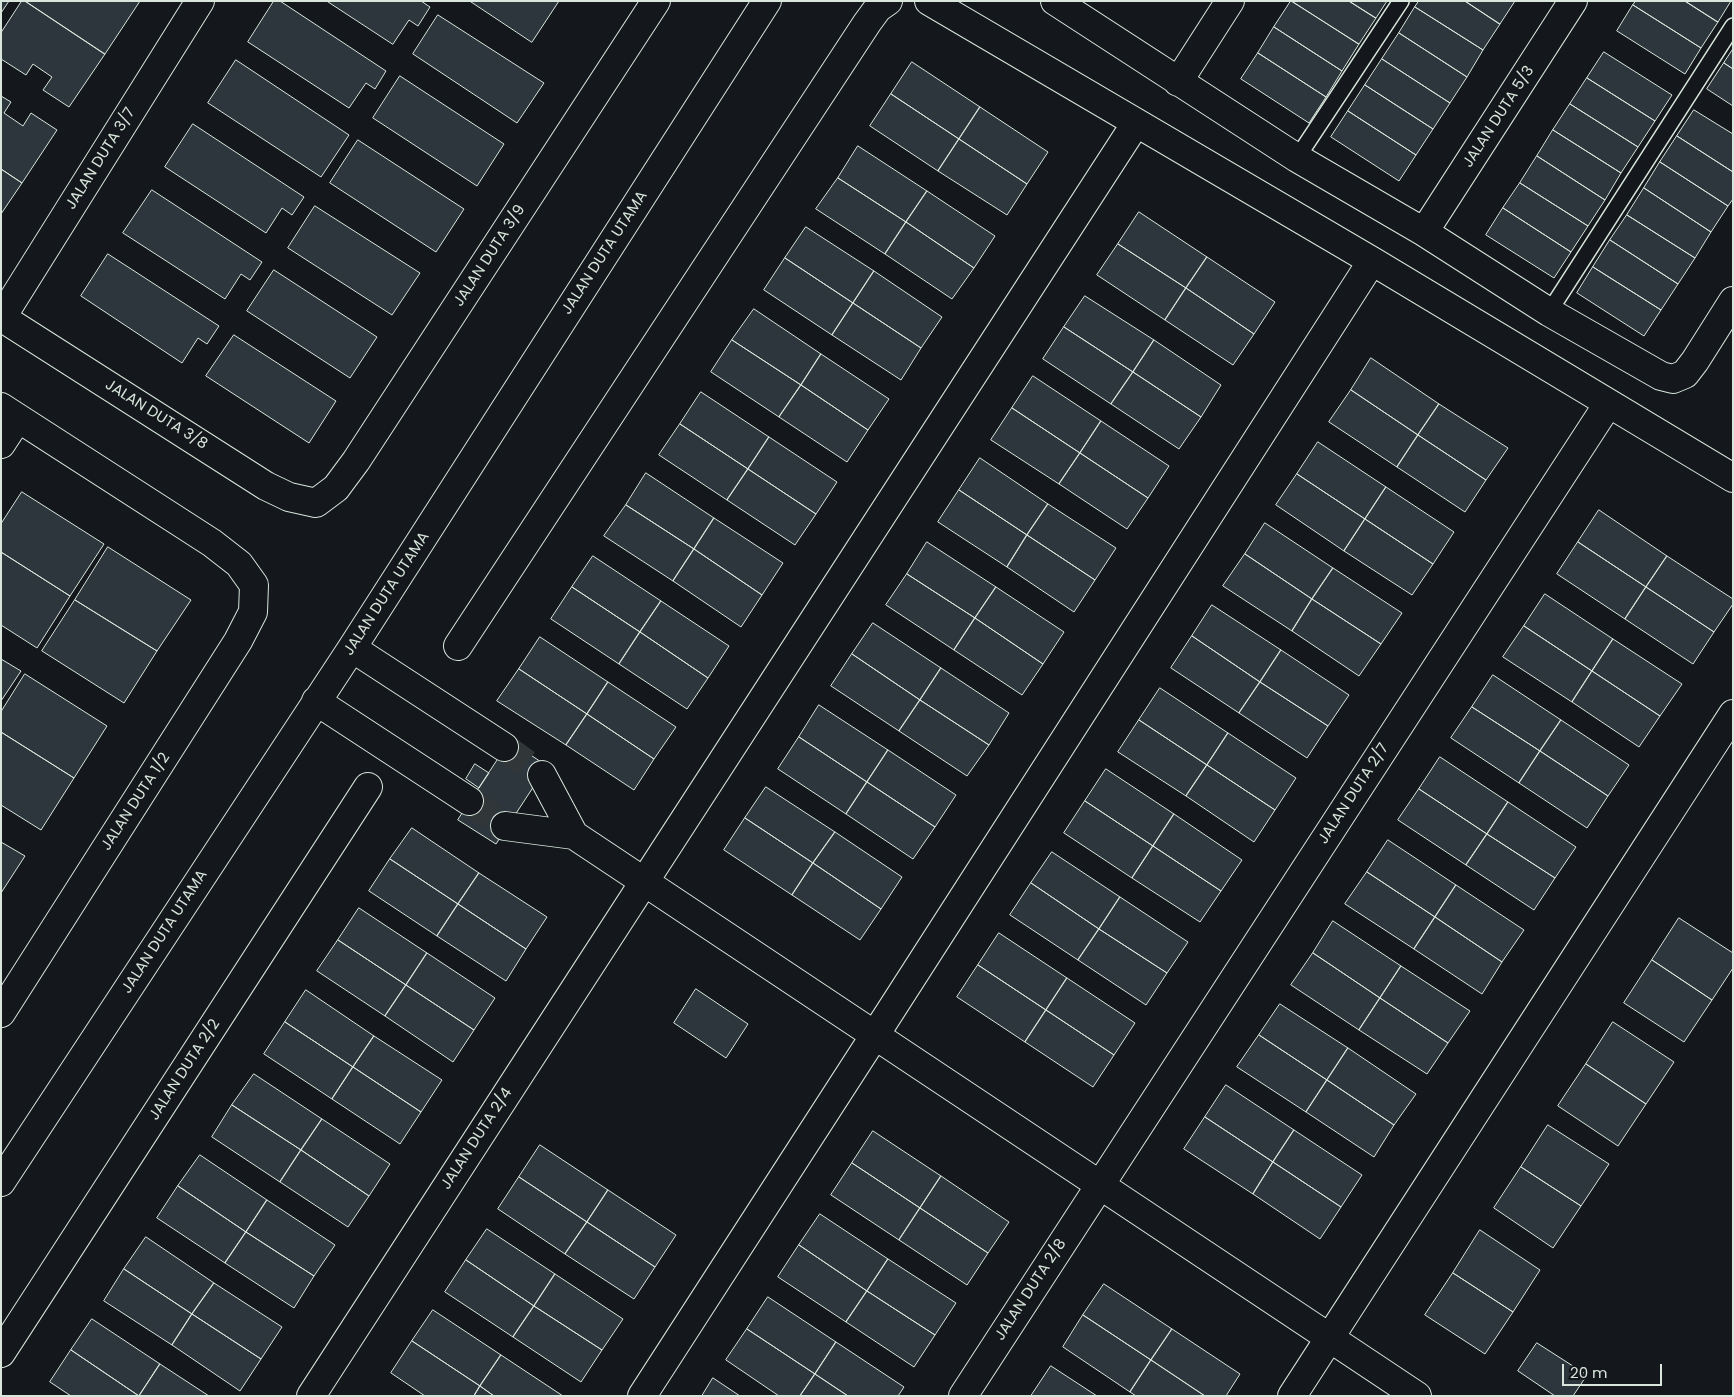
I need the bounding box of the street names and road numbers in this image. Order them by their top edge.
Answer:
street label: JALAN DUTA 5/3 [1459,63,1539,171]
street label: JALAN DUTA 3/7 [63,105,139,213]
street label: JALAN DUTA UTAMA [558,188,652,318]
street label: JALAN DUTA 3/9 [450,202,530,310]
street label: JALAN DUTA 3/8 [101,376,211,454]
street label: JALAN DUTA UTAMA [340,529,434,659]
street label: JALAN DUTA 2/7 [1315,740,1393,848]
street label: JALAN DUTA 1/2 [98,750,174,854]
street label: JALAN DUTA UTAMA [118,867,212,997]
street label: JALAN DUTA 2/2 [146,1016,224,1124]
street label: JALAN DUTA 2/4 [437,1085,517,1193]
street label: JALAN DUTA 2/8 [991,1236,1071,1344]

